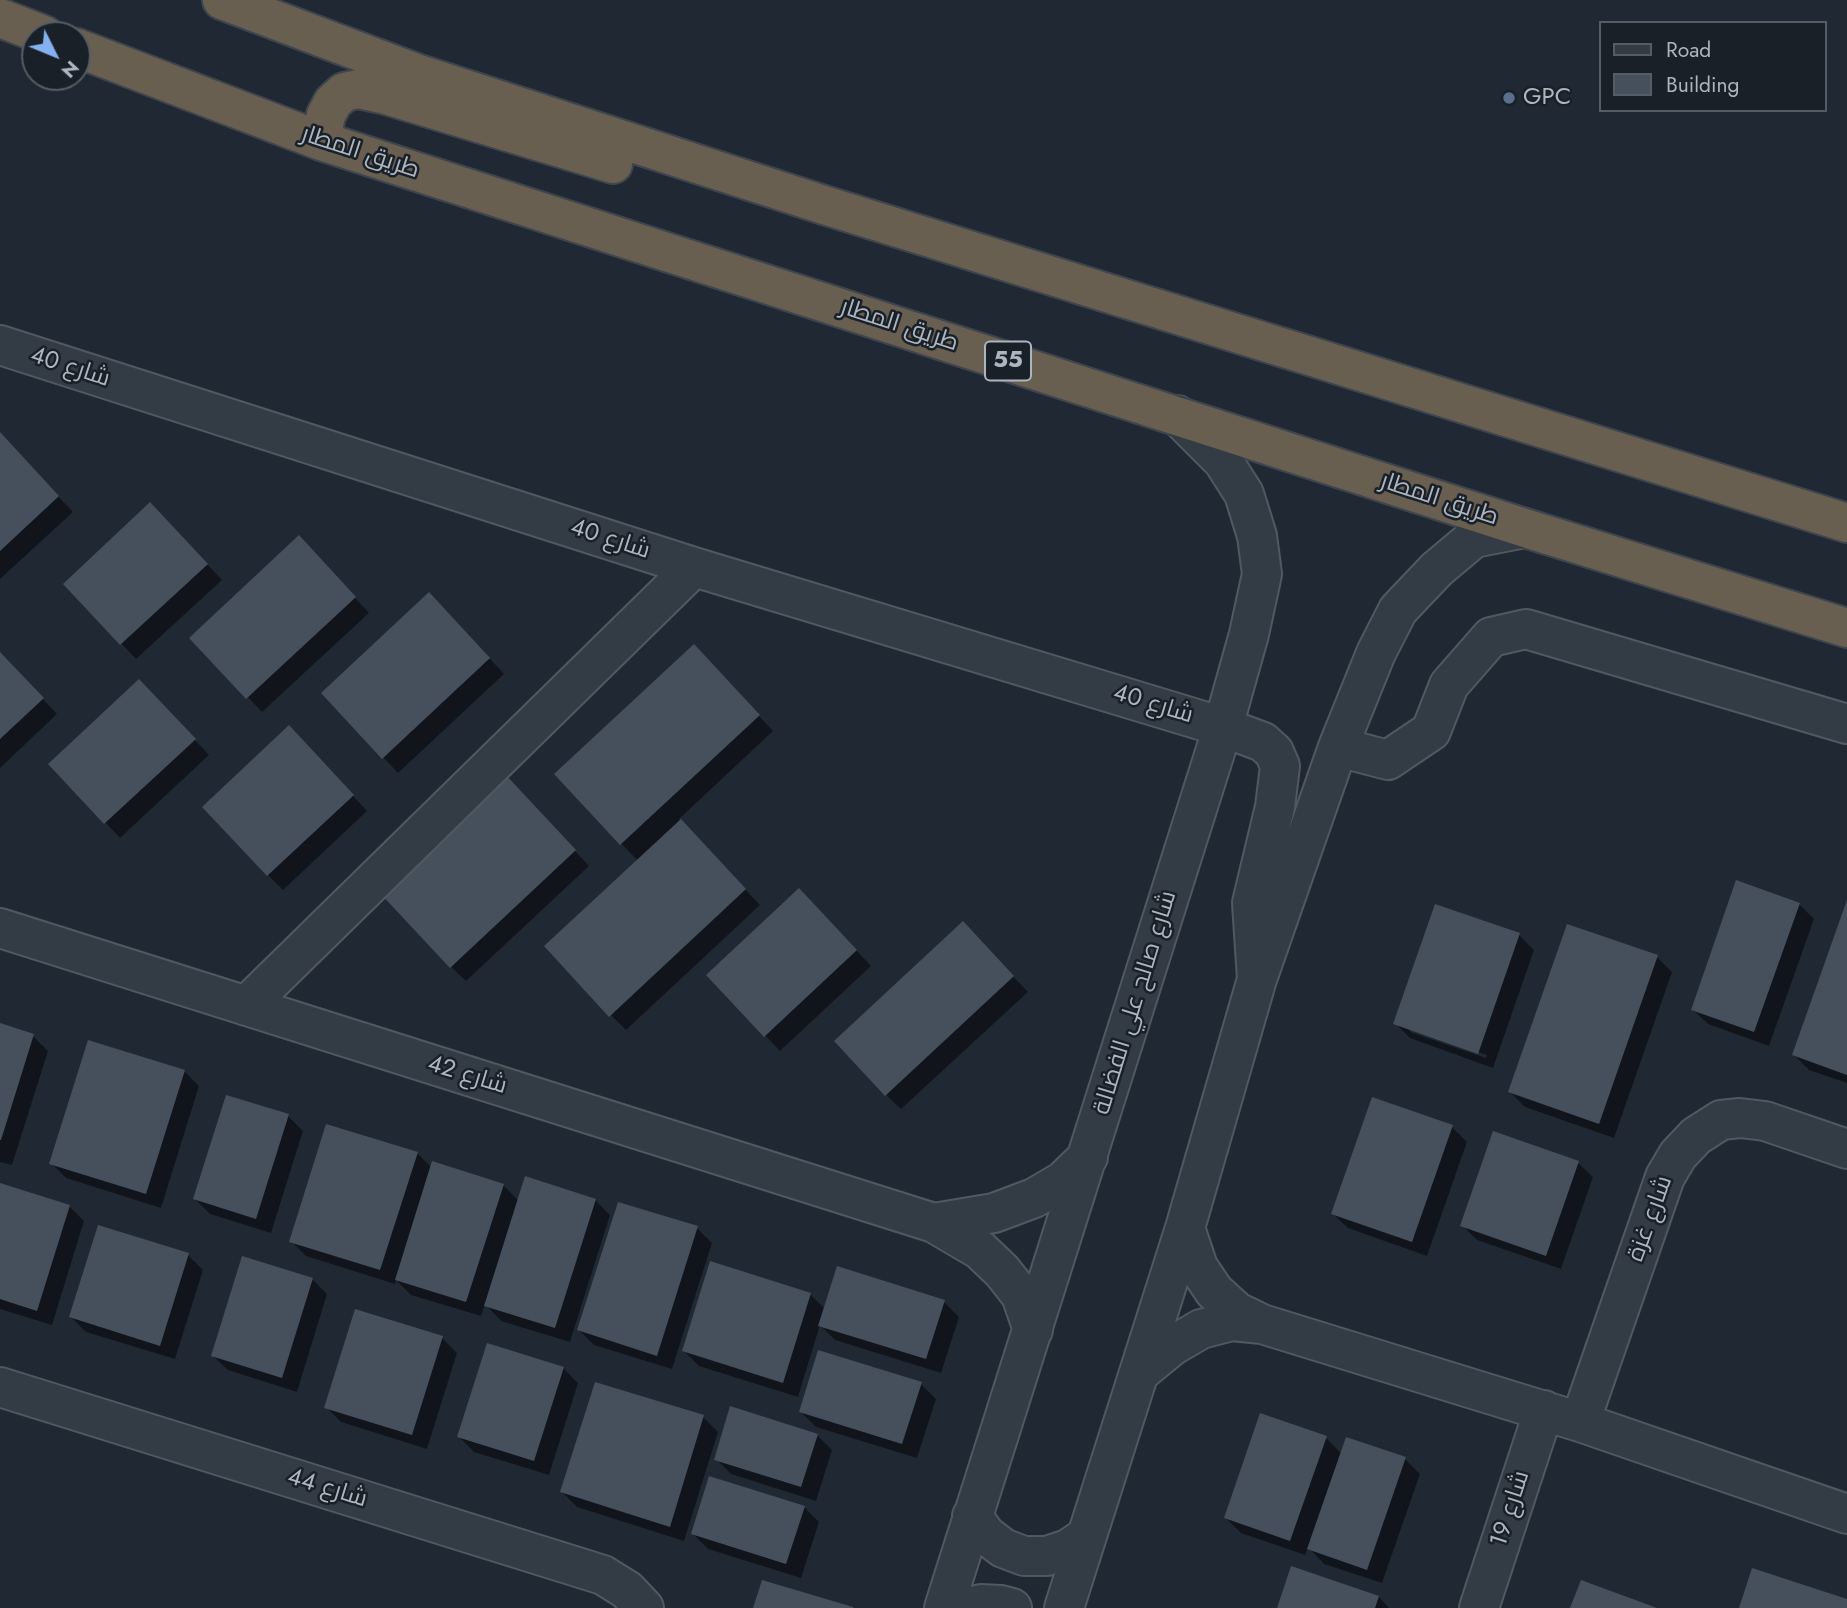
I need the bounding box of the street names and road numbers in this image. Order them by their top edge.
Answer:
street label: طريق المطار [297,120,423,186]
street label: طريق المطار [836,293,962,359]
street label: شارع 40 [27,342,113,394]
road number: 55 [985,342,1031,380]
street label: طريق المطار [1376,467,1502,533]
street label: شارع 40 [567,514,653,566]
street label: شارع 40 [1110,679,1196,731]
street label: شارع صالح علي الفضالة [1088,888,1184,1118]
street label: شارع 42 [424,1050,510,1102]
street label: شارع غزة [1622,1172,1680,1266]
street label: شارع 44 [284,1463,370,1515]
street label: شارع 19 [1485,1467,1537,1551]

